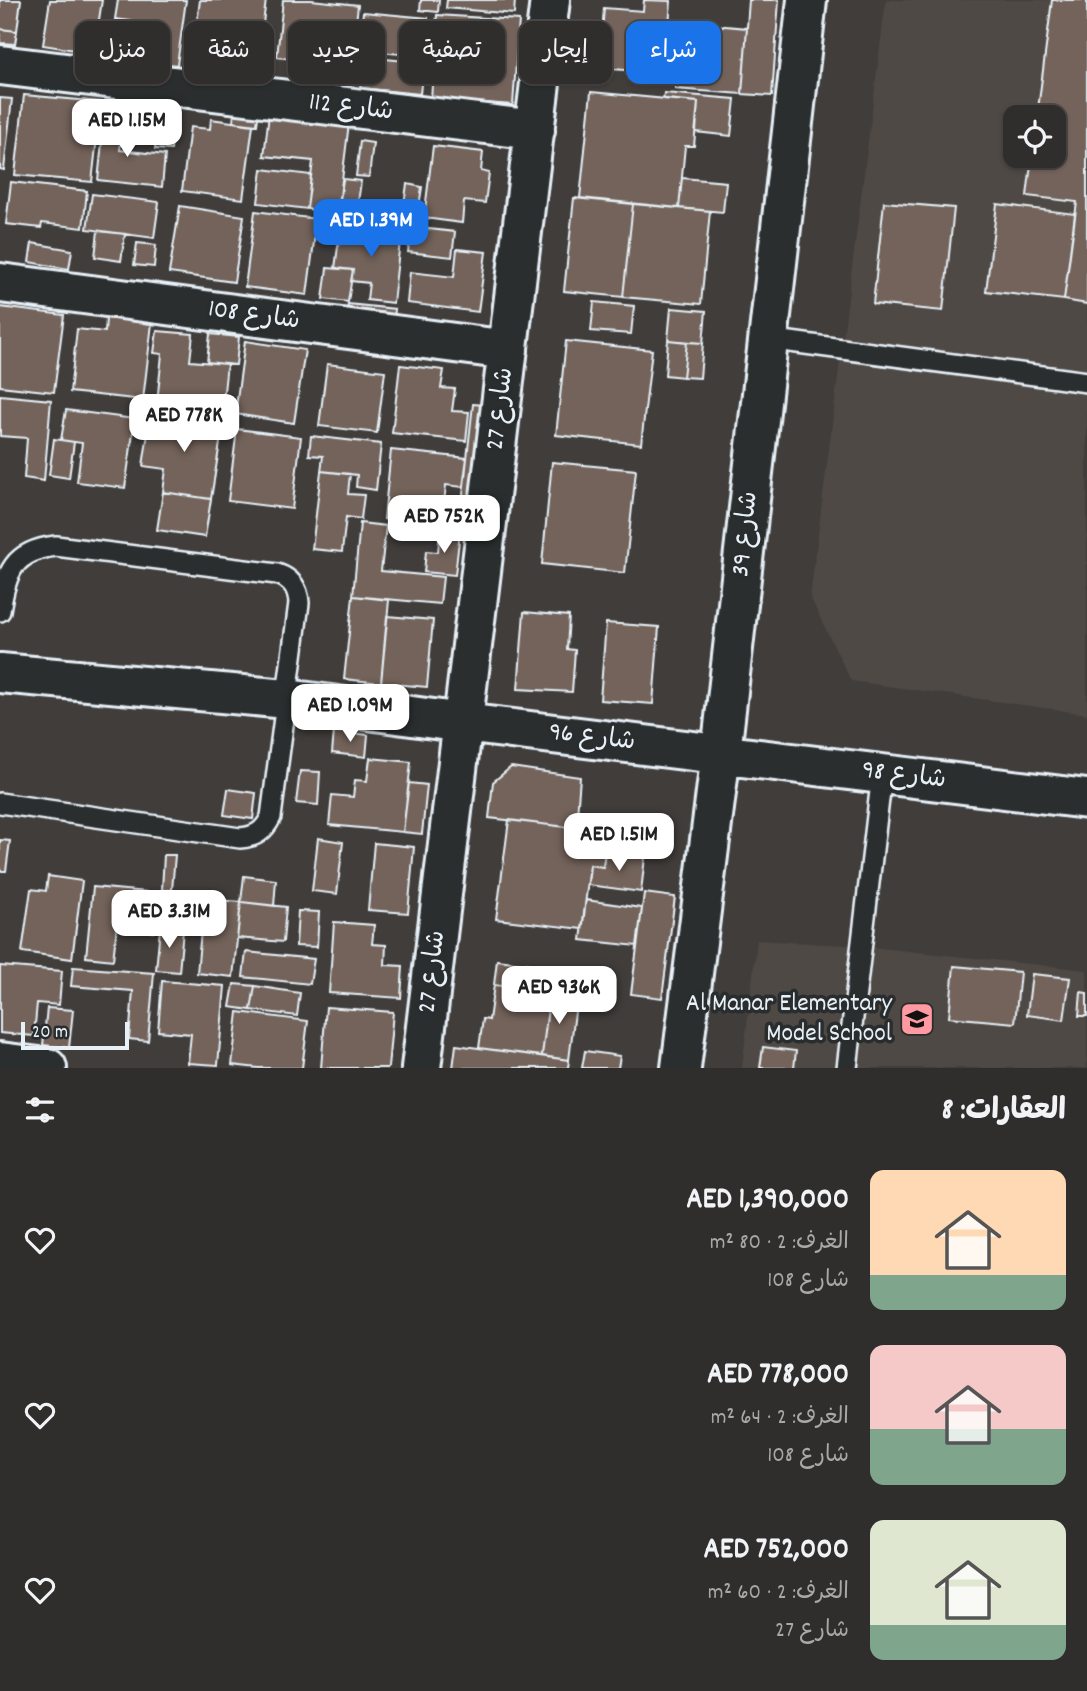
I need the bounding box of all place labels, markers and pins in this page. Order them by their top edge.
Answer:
pin: AED 1.15M [47,100,207,159]
pin: AED 1.39M [291,200,451,259]
pin: AED 778K [112,394,256,454]
pin: AED 752K [372,496,516,555]
pin: AED 1.09M [270,684,430,744]
pin: AED 1.51M [539,814,699,873]
pin: AED 3.31M [89,890,249,950]
pin: AED 936K [487,967,631,1026]
place label: Al Manar Elementary Model School [686,986,892,1053]
school or university icon: Al Manar Elementary Model School [898,1000,936,1038]

